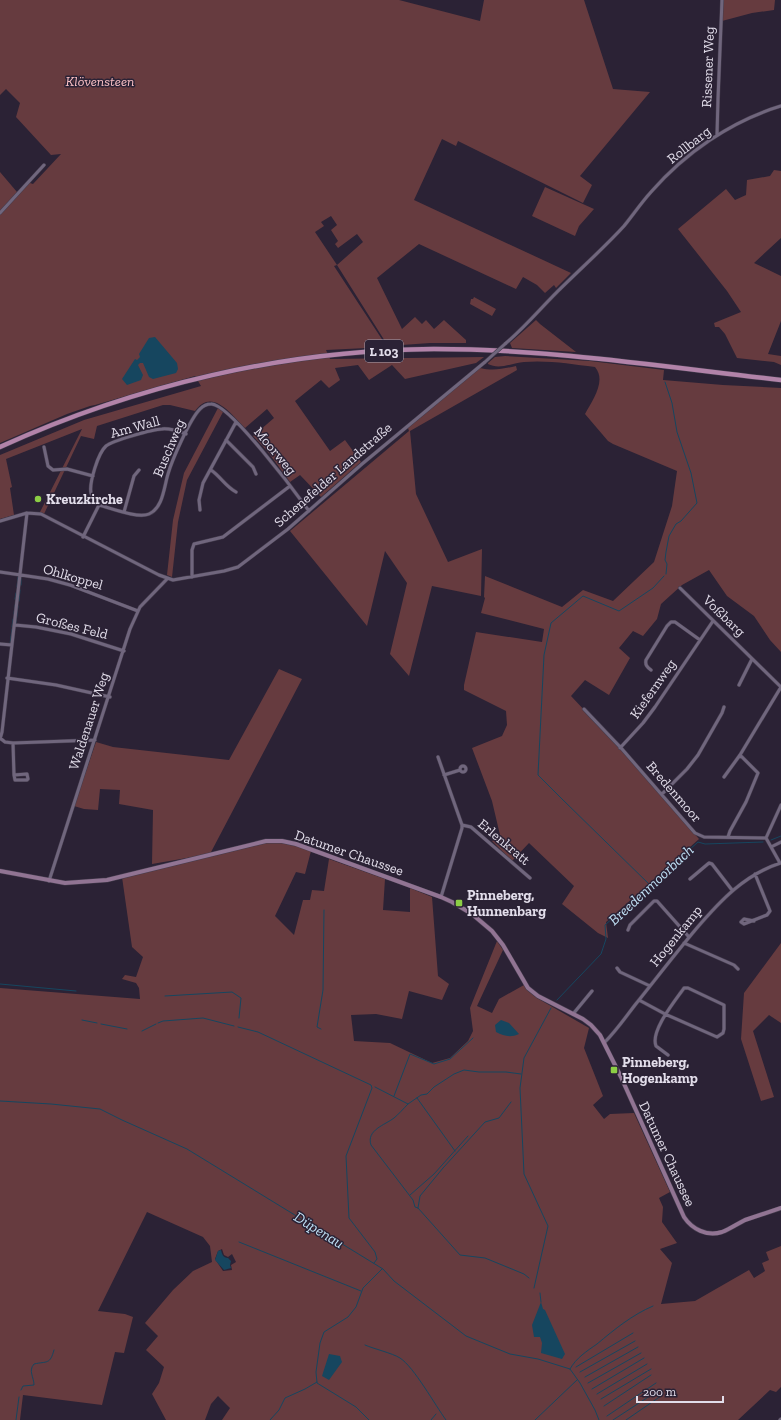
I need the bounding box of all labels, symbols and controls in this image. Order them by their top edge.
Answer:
street label: Rissener Weg [698,26,718,108]
park label: Klövensteen [66,73,134,90]
street label: Rollbarg [664,122,715,167]
road number: L 103 [365,340,403,362]
street label: Am Wall [108,412,162,442]
street label: Buschweg [149,416,189,480]
street label: Schenefelder Landstraße [271,419,396,531]
street label: Moorweg [250,424,300,479]
place label: Kreuzkirche [46,491,123,508]
marker: Kreuzkirche [33,494,43,504]
street label: Ohlkoppel [41,560,105,594]
street label: Voßbarg [699,591,749,640]
street label: Großes Feld [34,609,110,643]
street label: Kiefernweg [626,656,680,722]
street label: Waldenauer Weg [65,670,113,772]
street label: Bredenmoor [643,758,705,826]
street label: Erlenkratt [475,815,534,869]
street label: Datumer Chaussee [292,826,406,880]
water label: Breedenmoorbach [605,841,698,929]
place label: Pinneberg, Hunnenbarg [467,887,546,920]
marker: Pinneberg, Hunnenbarg [454,898,464,908]
street label: Hogenkamp [646,902,706,970]
place label: Pinneberg, Hogenkamp [622,1054,698,1087]
marker: Pinneberg, Hogenkamp [609,1065,619,1075]
street label: Datumer Chaussee [635,1099,699,1210]
water label: Düpenau [291,1208,348,1252]
scale bar [637,1378,723,1404]
text: 200 m [643,1385,677,1399]

